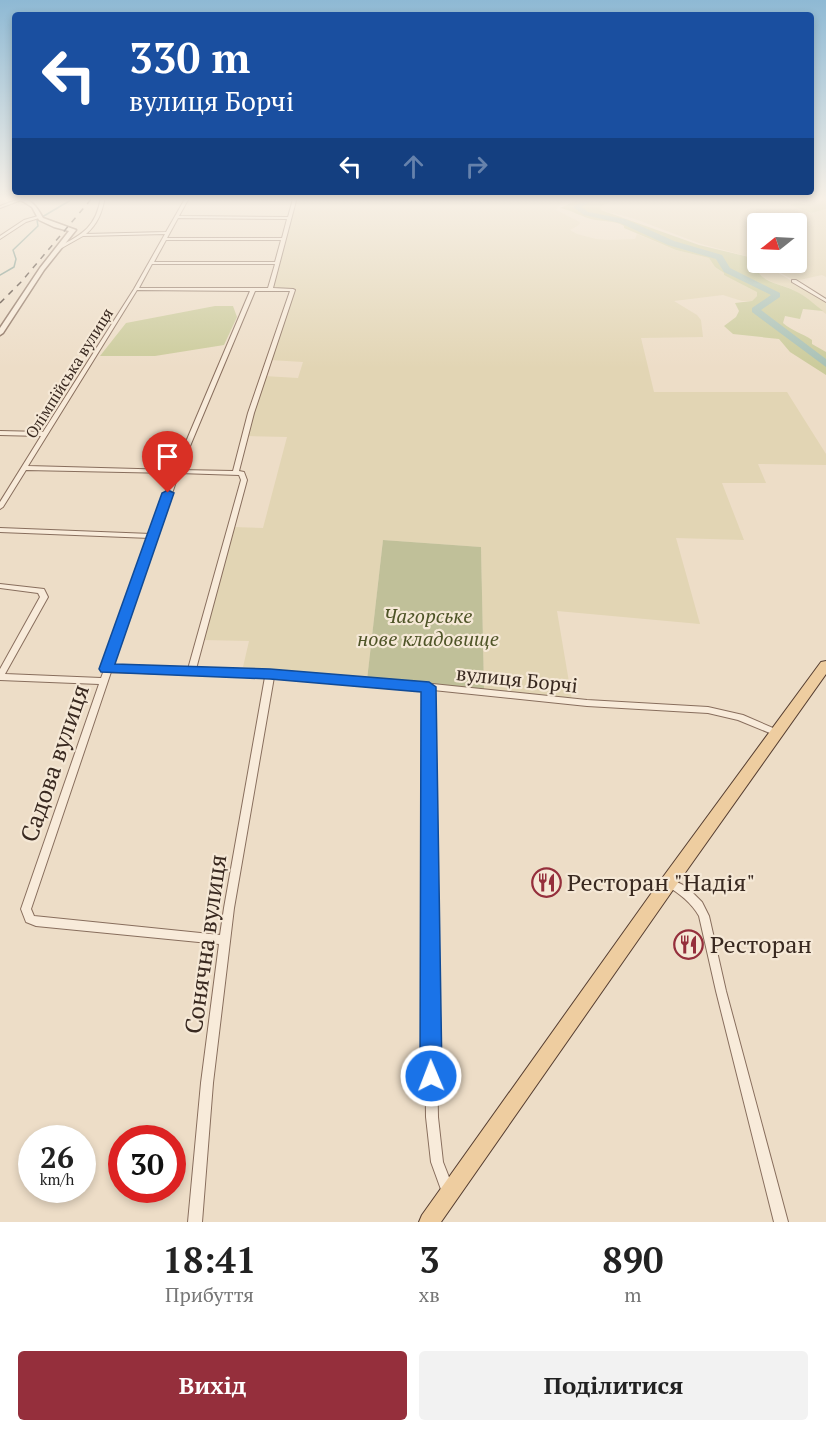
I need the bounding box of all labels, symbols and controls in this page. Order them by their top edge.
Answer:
text: 330 m [129,29,250,85]
icon: left [30,36,108,114]
text: вулиця Борчі [129,83,294,119]
icon: left [334,150,367,183]
icon: ahead [397,150,430,183]
icon: right [460,150,493,183]
north arrow [747,213,807,273]
map controls [747,213,807,273]
street label: Олімпійська вулиця [20,304,118,442]
pin [142,431,193,493]
icon: arrive [151,440,184,473]
park label: Чагорське нове кладовище [357,602,499,652]
street label: вулиця Борчі [455,659,579,699]
street label: Садова вулиця [12,680,96,846]
street label: Сонячна вулиця [177,852,233,1036]
restaurant icon: Ресторан "Надія" [530,866,562,898]
place label: Ресторан "Надія" [567,866,755,898]
restaurant icon: Ресторан [673,928,705,960]
place label: Ресторан [710,928,812,960]
position arrow [399,1044,463,1108]
speed limit sign: 30 [108,1125,186,1203]
text: 26 [40,1137,74,1177]
text: km/h [40,1169,74,1189]
text: 18:41 [163,1236,256,1283]
text: 3 [419,1236,439,1283]
text: 890 [602,1236,663,1283]
text: Прибуття [165,1281,254,1308]
text: хв [419,1281,440,1308]
text: m [624,1281,642,1308]
button: Вихід [18,1351,407,1420]
button: Поділитися [419,1351,808,1420]

